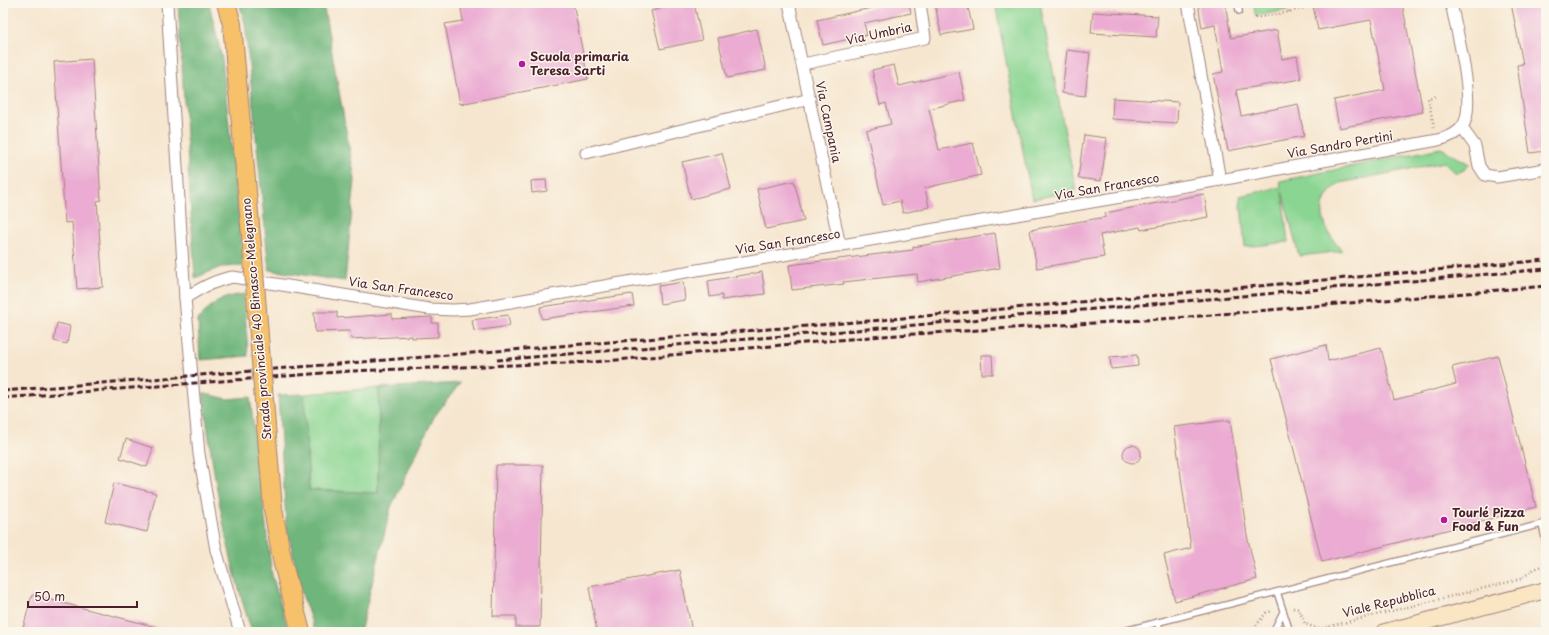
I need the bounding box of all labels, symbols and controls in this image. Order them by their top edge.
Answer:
street label: Via Umbria [844,17,914,49]
place label: Scuola primaria Teresa Sarti [530,47,630,79]
marker: Scuola primaria Teresa Sarti [517,59,527,69]
street label: Via Campania [812,79,847,165]
street label: Via Sandro Pertini [1285,126,1394,162]
street label: Via San Francesco [1053,168,1161,204]
street label: Strada provinciale 40 Binasco-Melegnano [236,197,276,441]
street label: Via San Francesco [734,224,842,258]
street label: Via San Francesco [347,272,455,304]
place label: Tourlé Pizza Food & Fun [1452,503,1525,535]
marker: Tourlé Pizza Food & Fun [1439,515,1449,525]
street label: Viale Repubblica [1340,581,1438,621]
scale bar [28,583,137,609]
text: 50 m [34,587,65,605]

